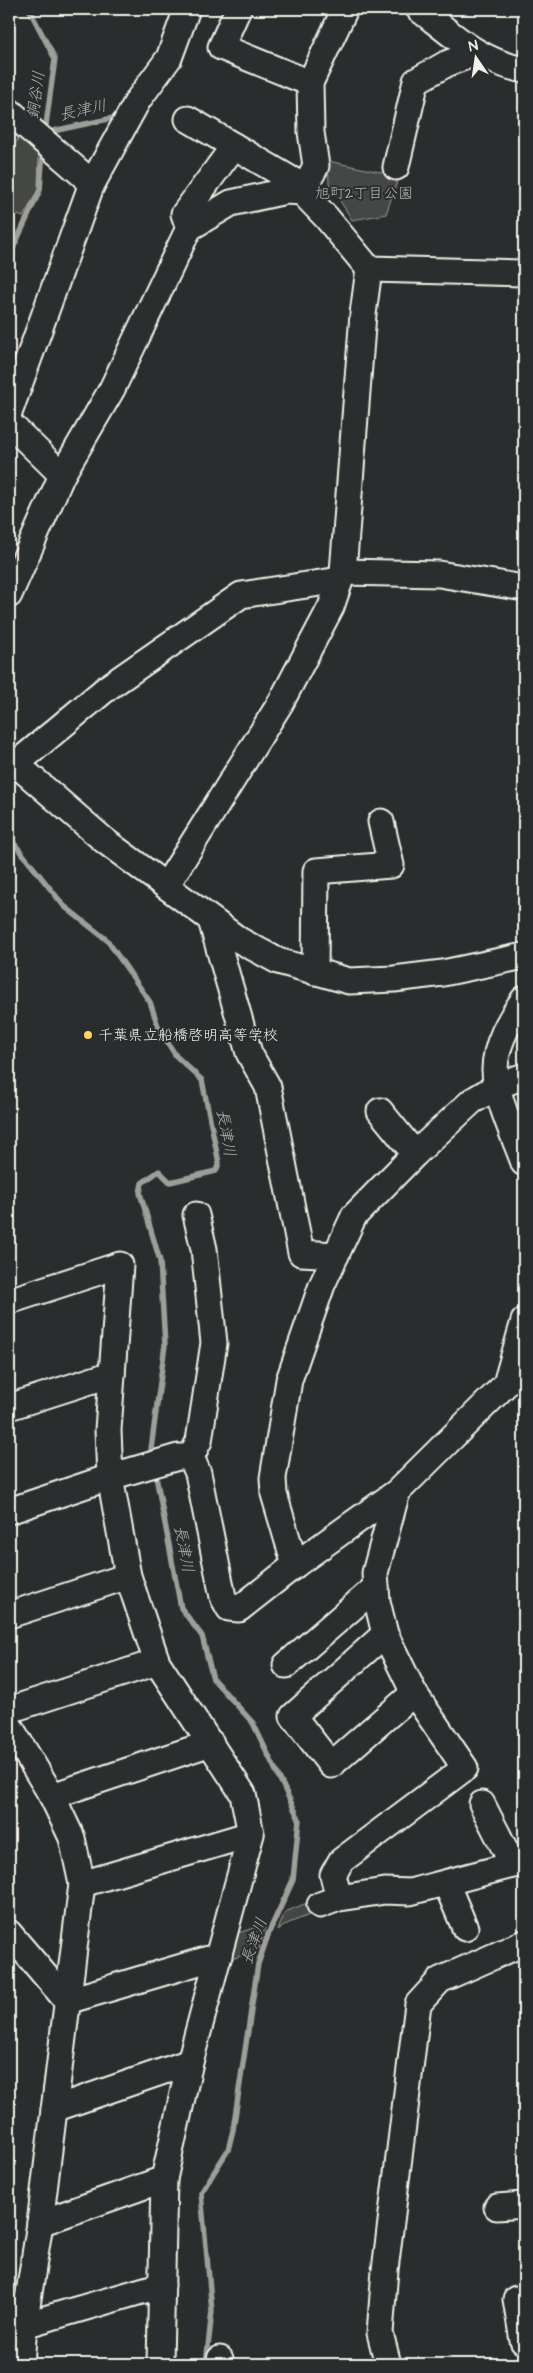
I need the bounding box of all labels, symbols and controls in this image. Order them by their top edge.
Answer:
north arrow [450,32,500,82]
text: N [467,36,480,57]
water label: 銅谷川 [22,70,50,120]
water label: 長津川 [57,94,109,126]
park label: 旭町2丁目公園 [315,183,413,204]
place label: 千葉県立船橋啓明高等学校 [98,1025,278,1046]
marker: 千葉県立船橋啓明高等学校 [82,1029,94,1041]
water label: 長津川 [211,1107,241,1159]
water label: 長津川 [169,1523,199,1575]
water label: 長津川 [235,1915,273,1967]

